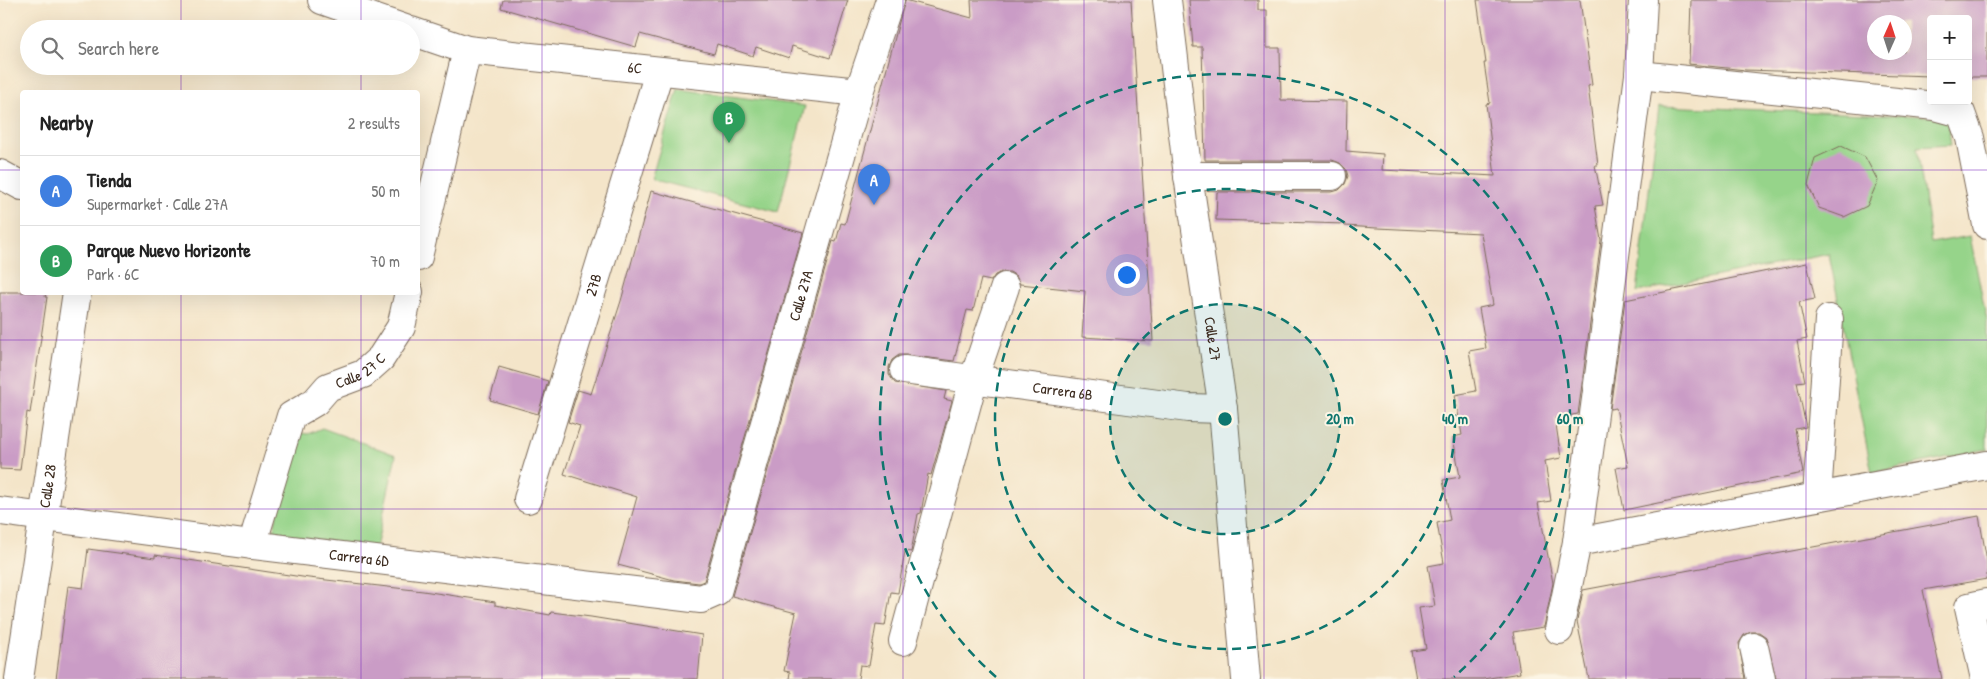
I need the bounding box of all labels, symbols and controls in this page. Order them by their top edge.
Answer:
north arrow [1867,15,1912,60]
map controls [1927,15,1972,105]
button: + [1927,15,1972,60]
search box [20,20,420,75]
icon: search [38,34,66,62]
text: Search here [78,35,159,61]
street label: 6C [627,56,643,79]
button: − [1927,60,1972,105]
pin: B [713,102,745,143]
text: Nearby [40,108,93,137]
text: 2 results [348,112,400,134]
pin: A [858,164,890,205]
text: Tienda [87,167,131,193]
text: A [52,180,60,202]
text: 50 m [372,180,400,202]
text: Supermarket · Calle 27A [87,193,228,215]
text: Parque Nuevo Horizonte [87,237,251,263]
text: B [52,250,60,272]
text: 70 m [370,250,400,272]
your location [1114,262,1140,288]
text: Park · 6C [87,263,139,285]
street label: Calle 27A [783,267,818,323]
street label: 27B [580,271,606,298]
street label: Calle 27 [1199,315,1227,362]
street label: Calle 27 C [332,348,390,393]
street label: Carrera 6B [1031,376,1094,405]
text: 20 m [1326,408,1354,429]
text: 40 m [1442,408,1468,429]
text: 60 m [1557,408,1583,429]
centre of rings [1216,410,1234,428]
street label: Calle 28 [34,463,61,509]
street label: Carrera 6D [328,543,391,571]

